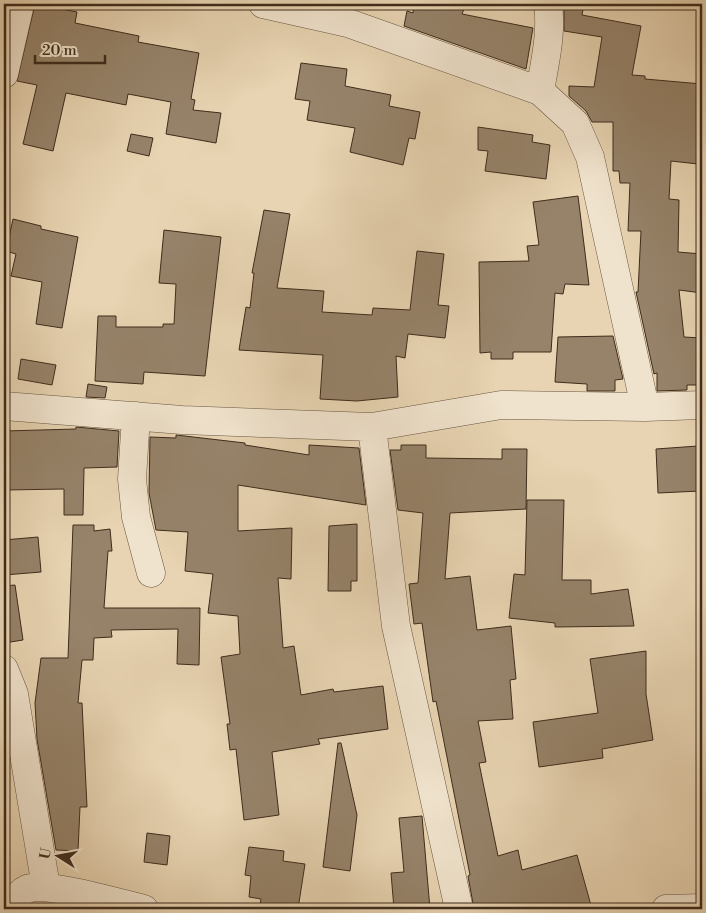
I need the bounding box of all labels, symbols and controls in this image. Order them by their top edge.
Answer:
scale bar [35,32,105,64]
text: 20 m [42,41,77,60]
north arrow [32,830,82,880]
text: U [36,847,56,861]

